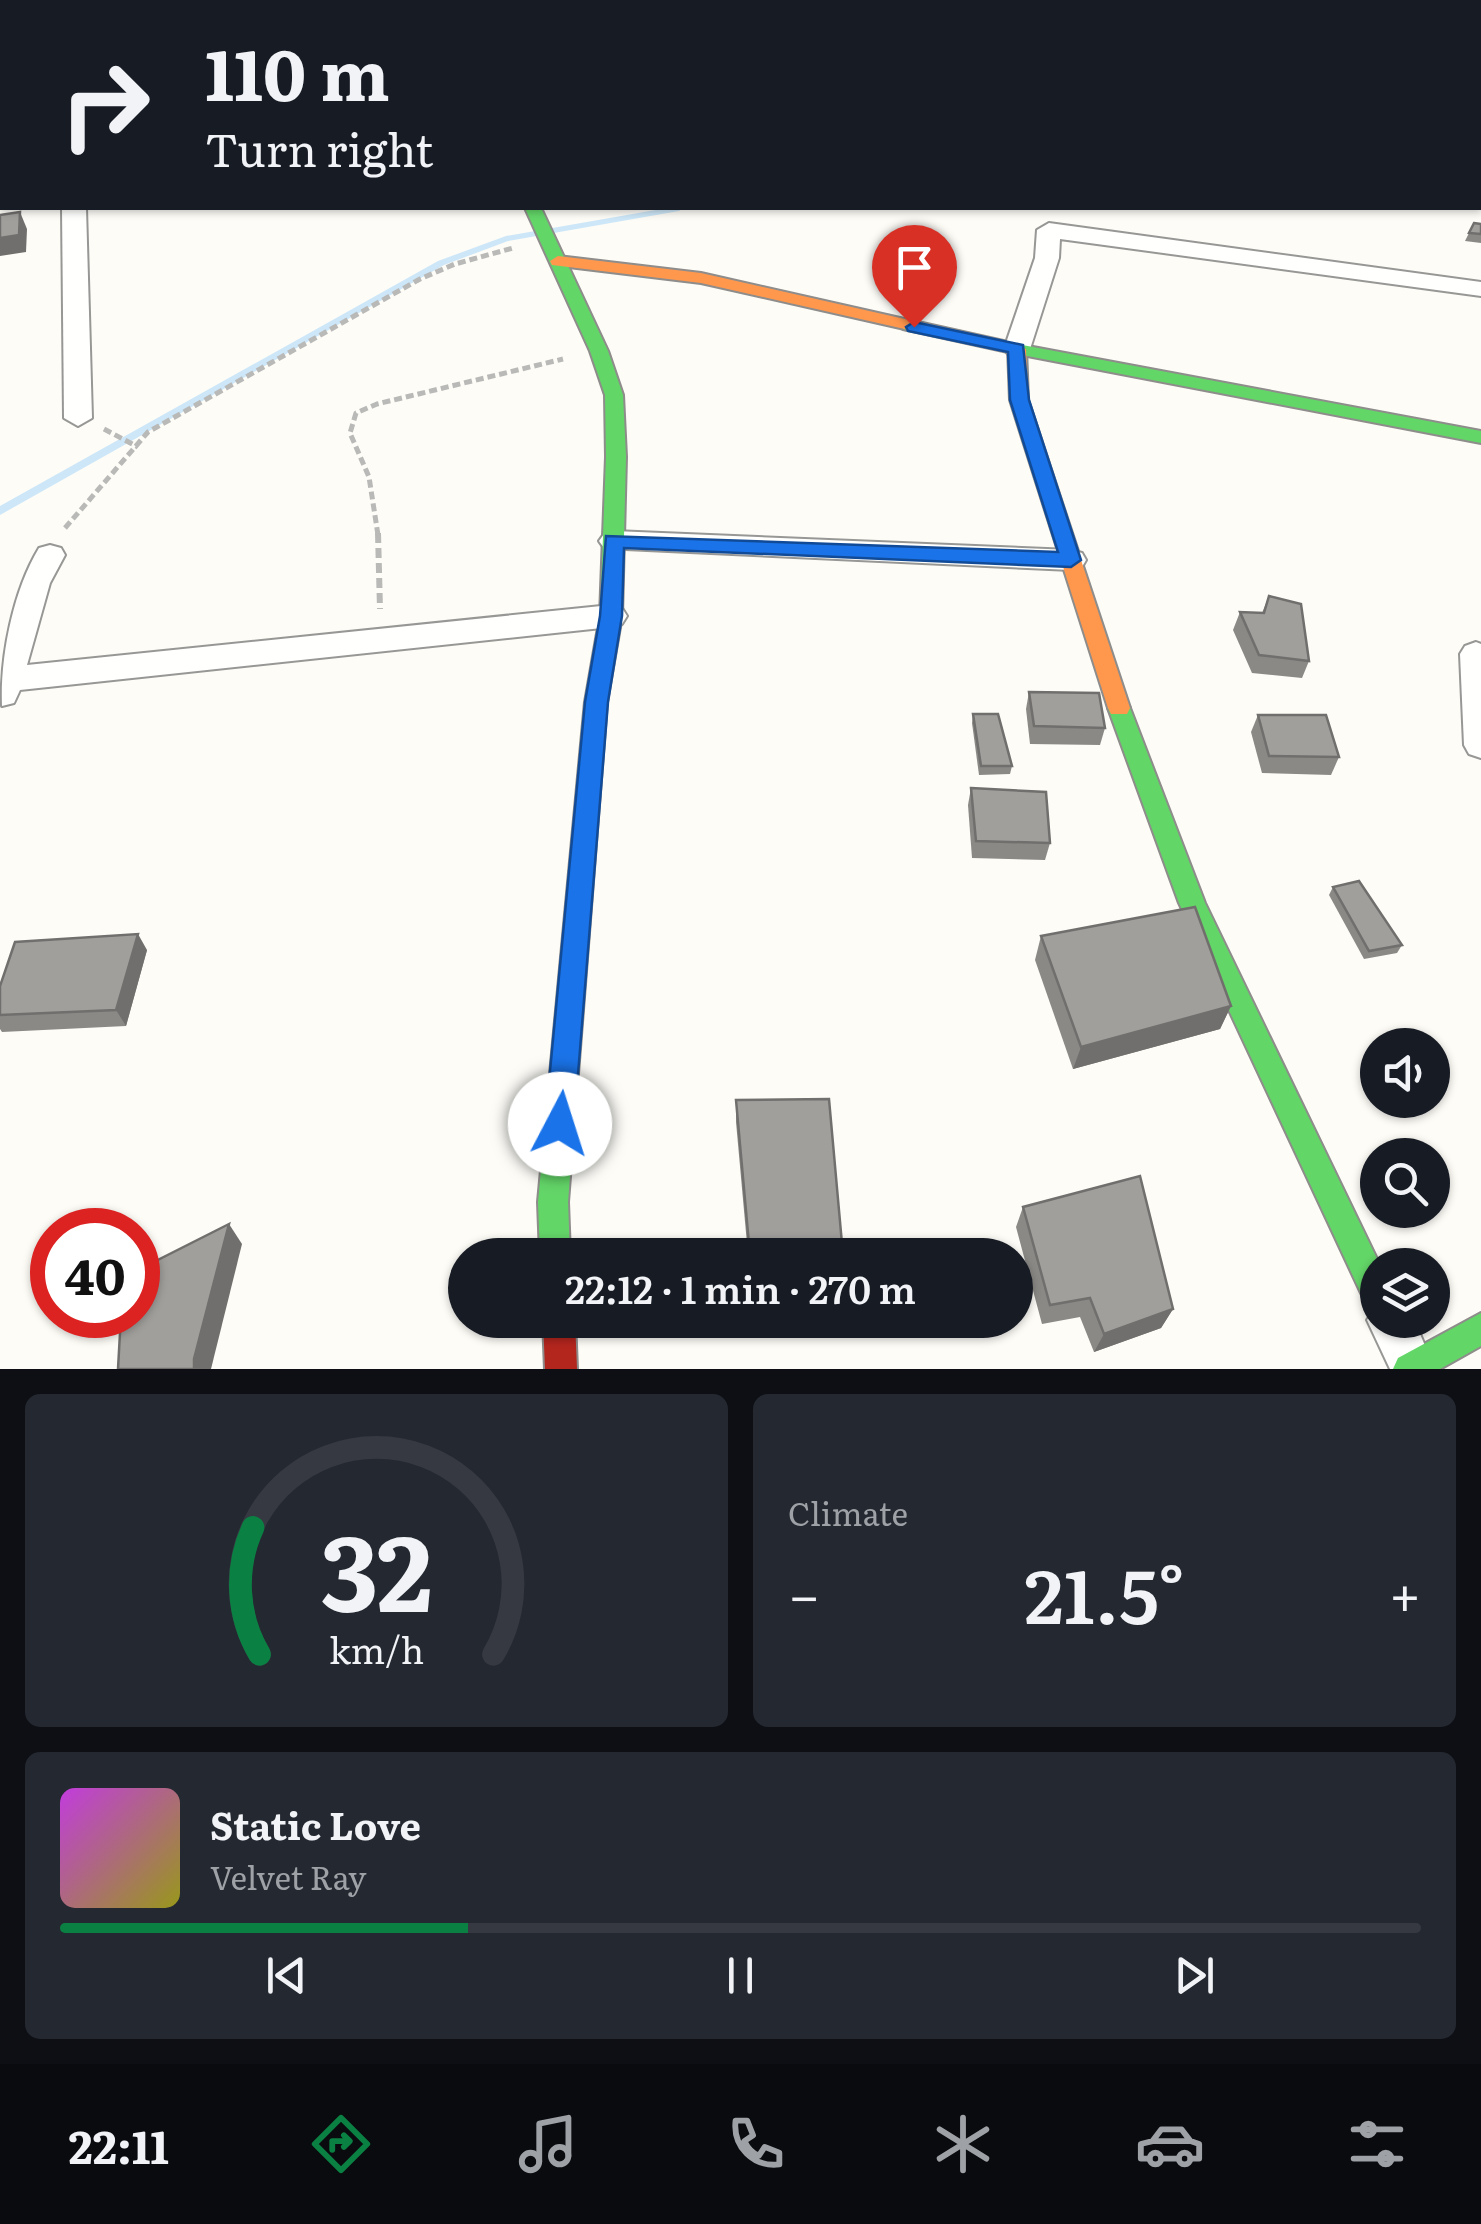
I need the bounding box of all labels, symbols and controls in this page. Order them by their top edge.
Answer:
text: 110 m [205,19,390,123]
icon: right [40,40,170,170]
text: Turn right [205,114,433,181]
pin [872,225,957,328]
icon: arrive [887,240,942,295]
map controls [1360,1028,1450,1338]
button: sound [1360,1028,1450,1118]
position arrow [508,1072,612,1176]
button: search [1360,1138,1450,1228]
speed limit sign: 40 [30,1208,160,1338]
button: layers [1360,1248,1450,1338]
text: 22:12 · 1 min · 270 m [565,1259,916,1316]
text: Climate [788,1488,908,1536]
text: 32 [320,1490,433,1644]
text: 21.5° [1024,1536,1185,1647]
text: − [788,1551,820,1633]
text: + [1389,1551,1421,1633]
text: km/h [329,1622,424,1675]
text: Static Love [210,1795,421,1852]
text: Velvet Ray [210,1852,366,1900]
icon: previous [259,1948,314,2003]
icon: pause [713,1948,768,2003]
icon: next [1167,1948,1222,2003]
icon: directions [306,2109,376,2179]
icon: music [513,2109,583,2179]
icon: phone [721,2109,791,2179]
icon: climate [928,2109,998,2179]
icon: car [1135,2109,1205,2179]
icon: filters [1342,2109,1412,2179]
text: 22:11 [69,2111,169,2178]

